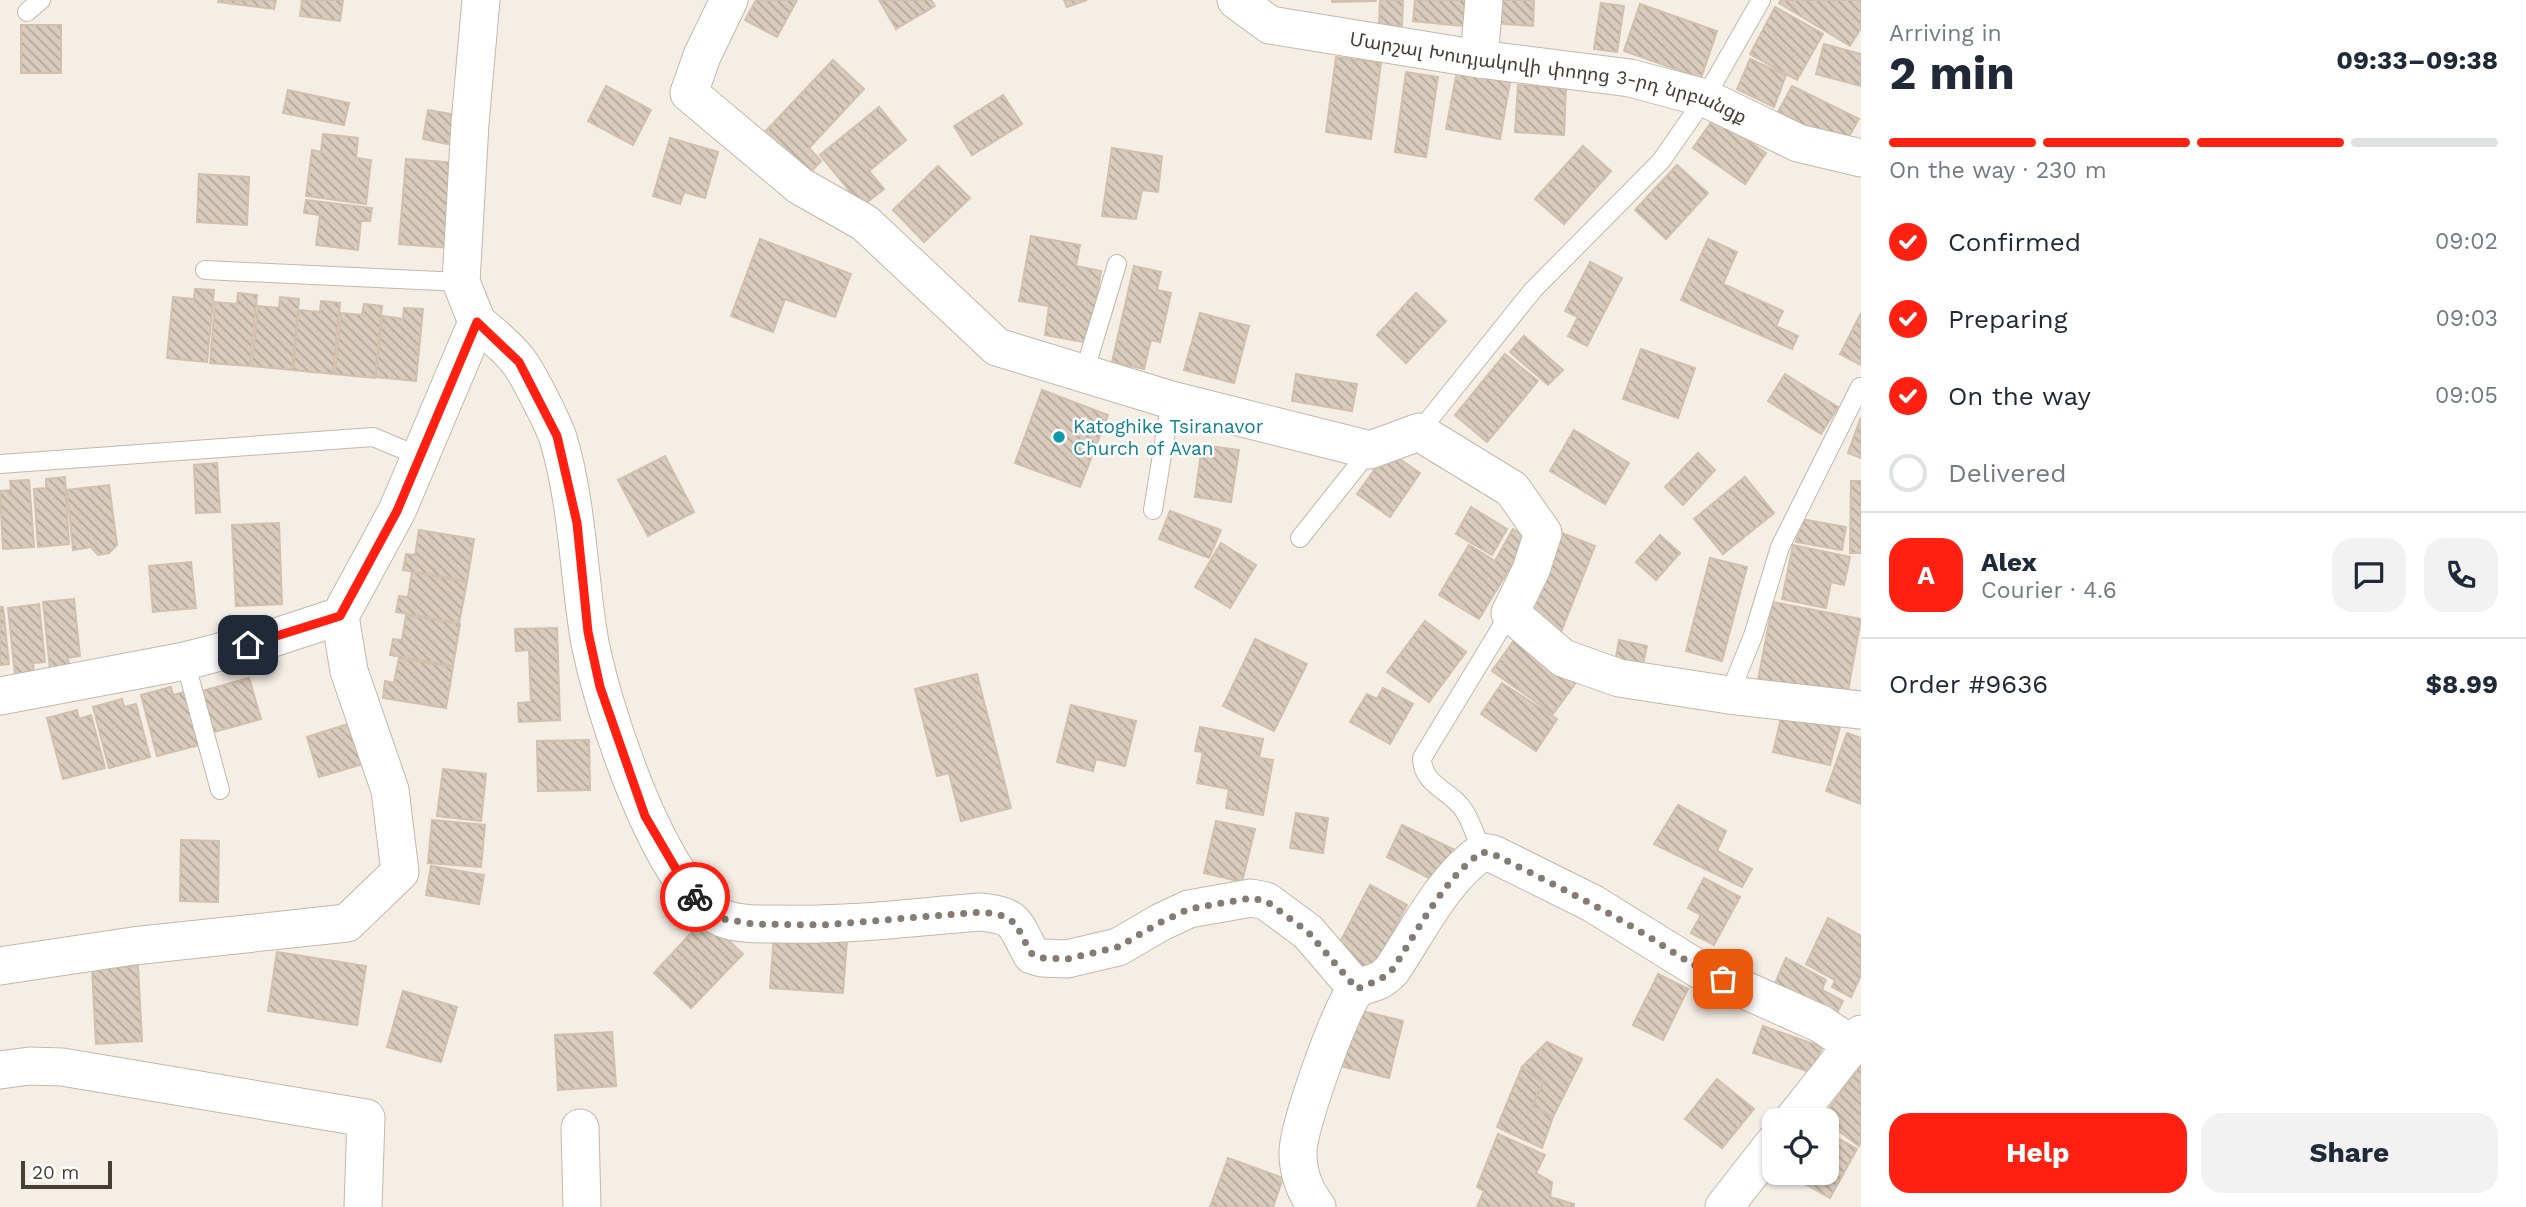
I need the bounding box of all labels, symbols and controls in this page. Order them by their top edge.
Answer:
text: Arriving in [1889,20,2002,47]
street label: Մարշալ Խուդյակովի փողոց 3-րդ նրբանցք [1348,27,1750,128]
text: 09:33–09:38 [2336,45,2498,75]
text: 2 min [1889,46,2015,100]
text: On the way · 230 m [1889,157,2107,184]
icon: check [1889,223,1927,261]
text: Confirmed [1948,227,2081,257]
text: 09:02 [2435,228,2498,255]
icon: check [1889,300,1927,338]
text: Preparing [1948,304,2068,334]
text: 09:03 [2435,305,2498,332]
icon: check [1889,377,1927,415]
text: On the way [1948,381,2091,411]
text: 09:05 [2435,382,2498,409]
place label: Katoghike Tsiranavor Church of Avan [1073,415,1264,460]
marker: Katoghike Tsiranavor Church of Avan [1051,429,1067,445]
text: Delivered [1948,458,2067,488]
button: chat [2332,538,2406,612]
button: phone [2424,538,2498,612]
text: Alex [1981,547,2037,577]
text: A [1917,560,1935,590]
text: Courier · 4.6 [1981,577,2117,604]
pin [218,615,278,675]
icon: home [229,626,267,664]
text: Order #9636 [1889,669,2048,699]
text: $8.99 [2425,669,2498,699]
courier [660,862,730,932]
icon: bike [676,878,714,916]
pin [1693,949,1753,1009]
icon: bag [1704,960,1742,998]
map controls [1762,1108,1839,1185]
button: locate [1762,1108,1839,1185]
button: Help [1889,1113,2187,1193]
button: Share [2201,1113,2498,1193]
scale bar [21,1158,112,1190]
text: 20 m [32,1161,79,1184]

